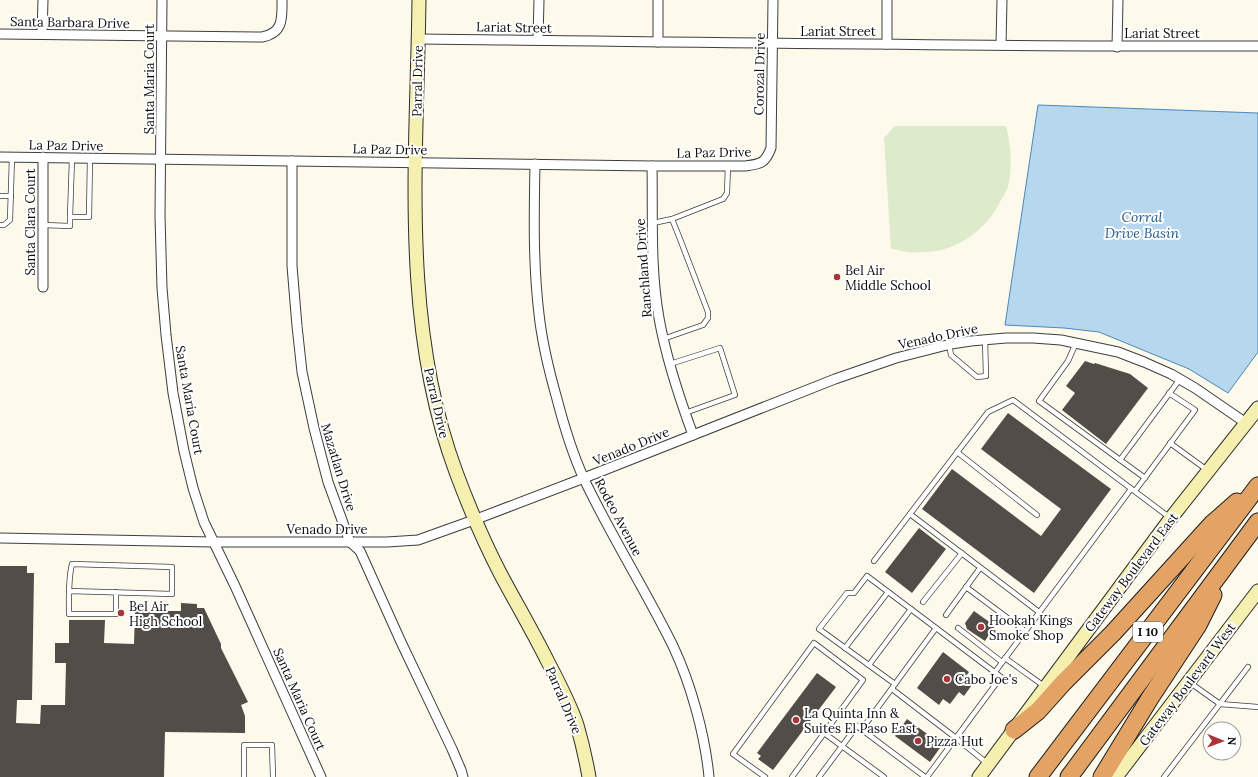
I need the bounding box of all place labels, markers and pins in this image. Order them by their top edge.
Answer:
place label: Bel Air Middle School [845,262,931,294]
marker: Bel Air Middle School [832,272,842,282]
place label: Bel Air High School [129,598,203,630]
marker: Bel Air High School [116,608,126,618]
place label: Hookah Kings Smoke Shop [989,612,1073,644]
marker: Hookah Kings Smoke Shop [976,622,986,632]
place label: Cabo Joe's [955,671,1017,688]
marker: Cabo Joe's [942,674,952,684]
place label: La Quinta Inn & Suites El Paso East [804,705,917,737]
marker: La Quinta Inn & Suites El Paso East [791,715,801,725]
place label: Pizza Hut [926,733,984,750]
marker: Pizza Hut [913,736,923,746]

